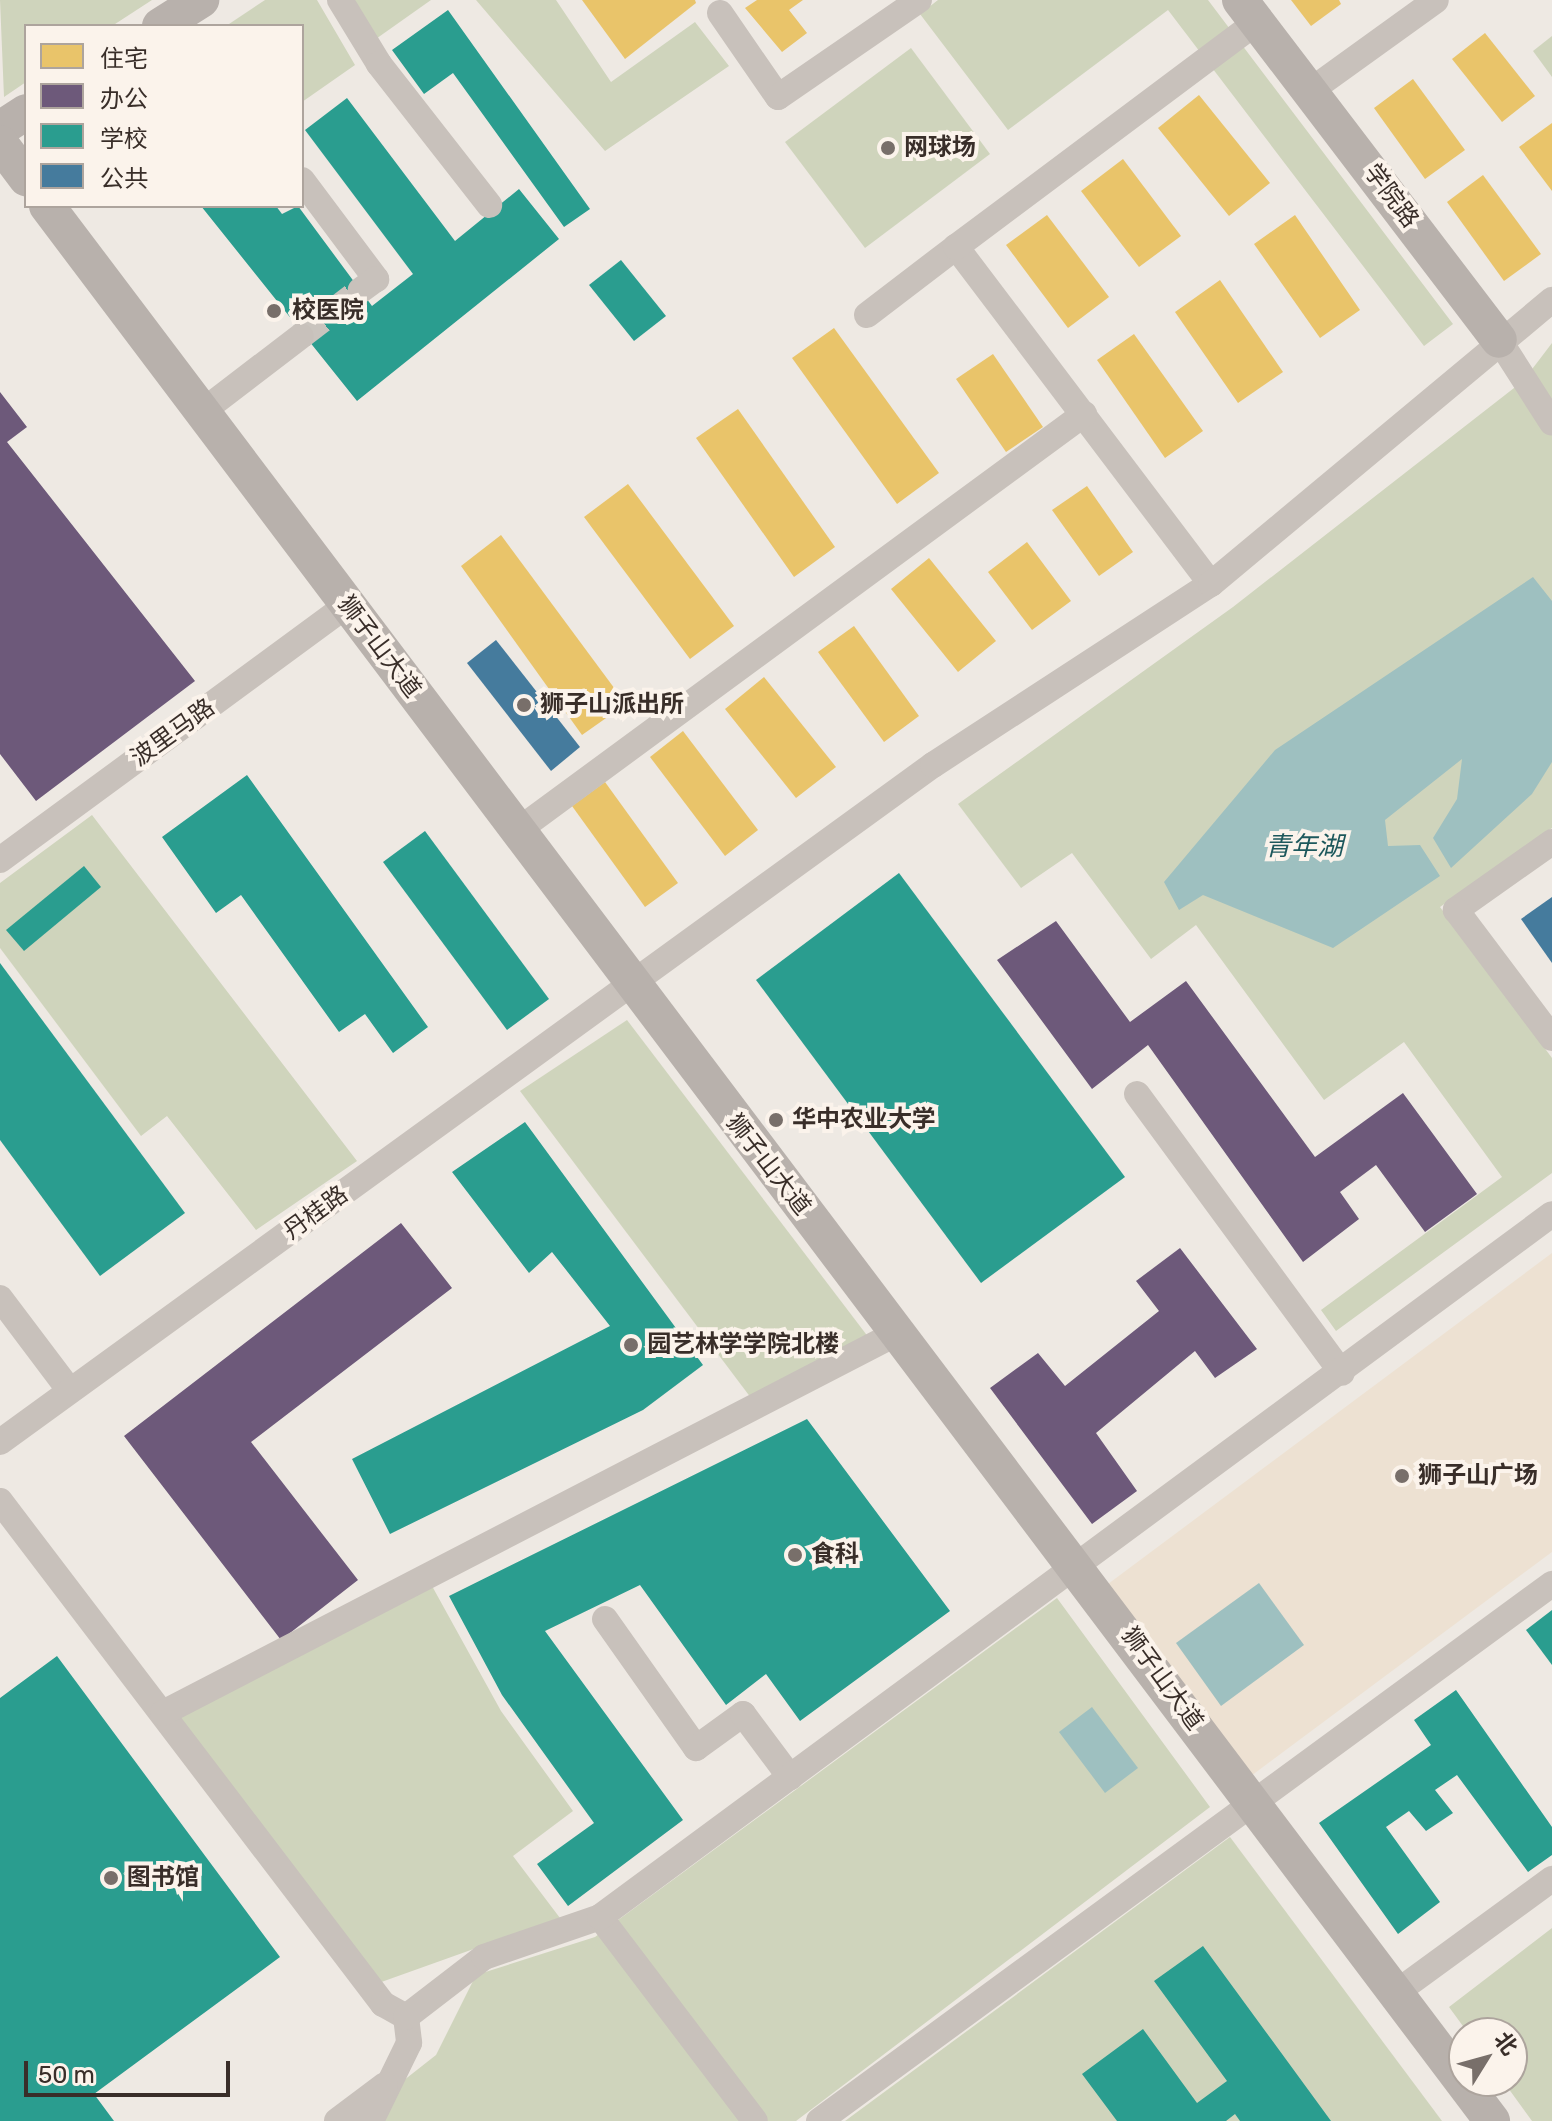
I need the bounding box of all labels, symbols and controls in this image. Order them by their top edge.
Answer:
legend [24,24,304,208]
text: 住宅 [100,45,148,73]
text: 办公 [100,85,148,113]
text: 学校 [100,125,148,153]
place label: 网球场 [904,134,976,162]
marker: 网球场 [879,139,897,157]
street label: 学院路 [1358,159,1424,233]
text: 公共 [100,165,148,193]
place label: 校医院 [292,297,364,325]
marker: 校医院 [263,300,285,322]
street label: 狮子山大道 [331,590,427,704]
place label: 狮子山派出所 [540,691,684,719]
street label: 波里马路 [126,693,220,773]
marker: 狮子山派出所 [515,696,533,714]
water label: 青年湖 [1265,831,1343,863]
place label: 华中农业大学 [792,1106,936,1134]
street label: 狮子山大道 [720,1109,816,1221]
marker: 华中农业大学 [767,1111,785,1129]
street label: 丹桂路 [278,1180,354,1246]
place label: 园艺林学学院北楼 [647,1331,839,1359]
marker: 园艺林学学院北楼 [622,1336,640,1354]
place label: 狮子山广场 [1418,1462,1538,1490]
marker: 狮子山广场 [1393,1467,1411,1485]
place label: 食科 [811,1541,859,1569]
marker: 食科 [786,1546,804,1564]
street label: 狮子山大道 [1115,1622,1209,1736]
place label: 图书馆 [127,1864,199,1892]
marker: 图书馆 [102,1869,120,1887]
north arrow [1448,2017,1528,2097]
text: 北 [1489,2027,1523,2060]
scale bar [28,2045,234,2095]
text: 50 m [38,2061,95,2089]

